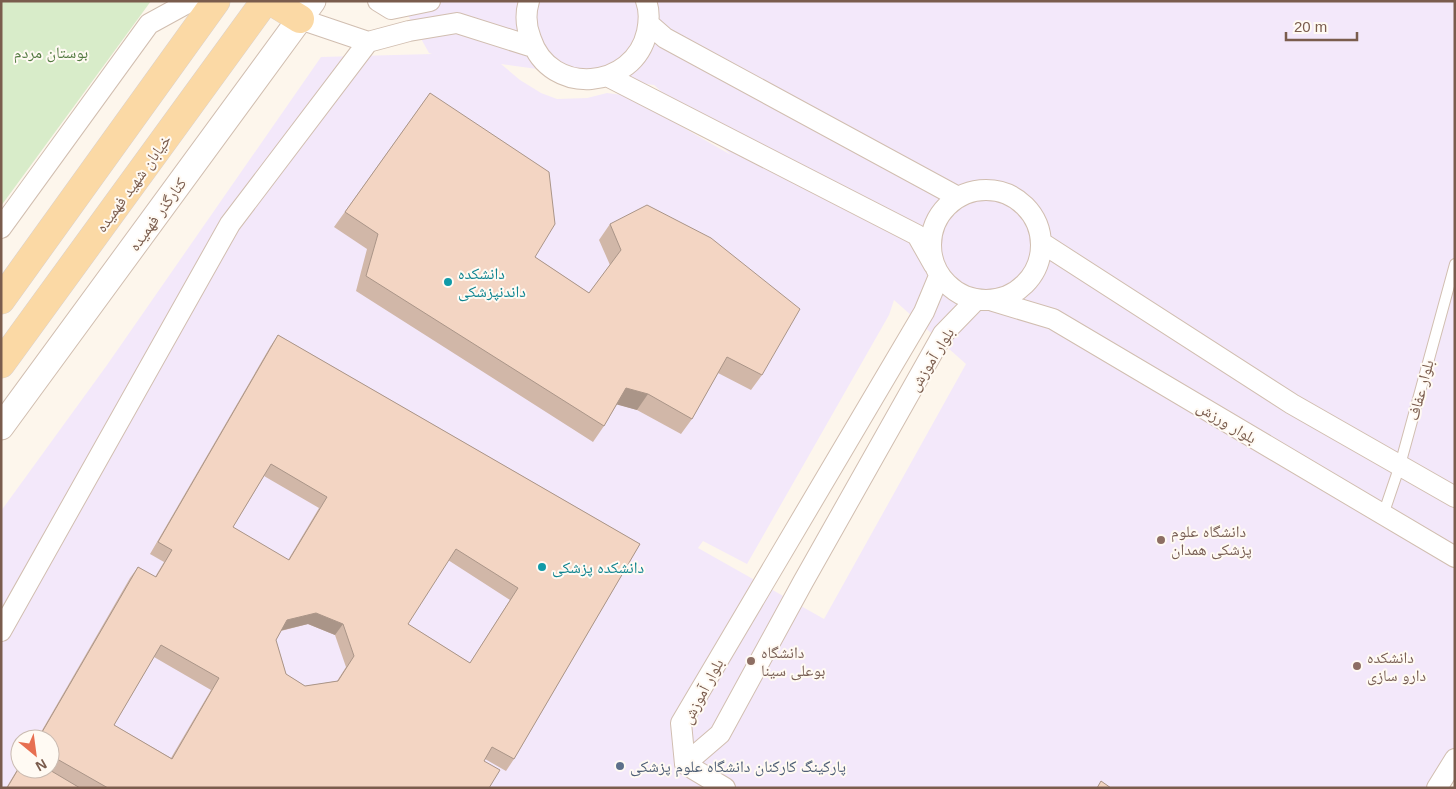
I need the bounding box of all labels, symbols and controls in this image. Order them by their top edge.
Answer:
scale bar [1286,10,1357,42]
text: 20 m [1294,18,1327,35]
park label: بوستان مردم [14,44,88,63]
street label: خیابان شهید فهمیده [92,131,176,236]
street label: کنارگذر فهمیده [125,174,190,255]
place label: دانشکده داندنپزشکی [458,265,526,302]
marker: دانشکده داندنپزشکی [442,276,454,288]
street label: بلوار آموزش [905,325,959,395]
street label: بلوار عفاف [1404,358,1438,423]
street label: بلوار ورزش [1193,398,1260,449]
place label: دانشگاه علوم پزشکی همدان [1171,523,1252,560]
marker: دانشگاه علوم پزشکی همدان [1155,534,1167,546]
place label: دانشکده پزشکی [552,559,644,578]
marker: دانشکده پزشکی [536,561,548,573]
place label: دانشگاه بوعلی سینا [761,644,825,681]
place label: دانشکده دارو سازی [1367,649,1426,686]
marker: دانشگاه بوعلی سینا [745,655,757,667]
street label: بلوار آموزش [678,656,728,728]
marker: دانشکده دارو سازی [1351,660,1363,672]
north arrow [10,729,60,779]
text: N [33,756,50,775]
place label: پارکینگ کارکنان دانشگاه علوم پزشکی [630,758,846,777]
marker: پارکینگ کارکنان دانشگاه علوم پزشکی [614,760,626,772]

